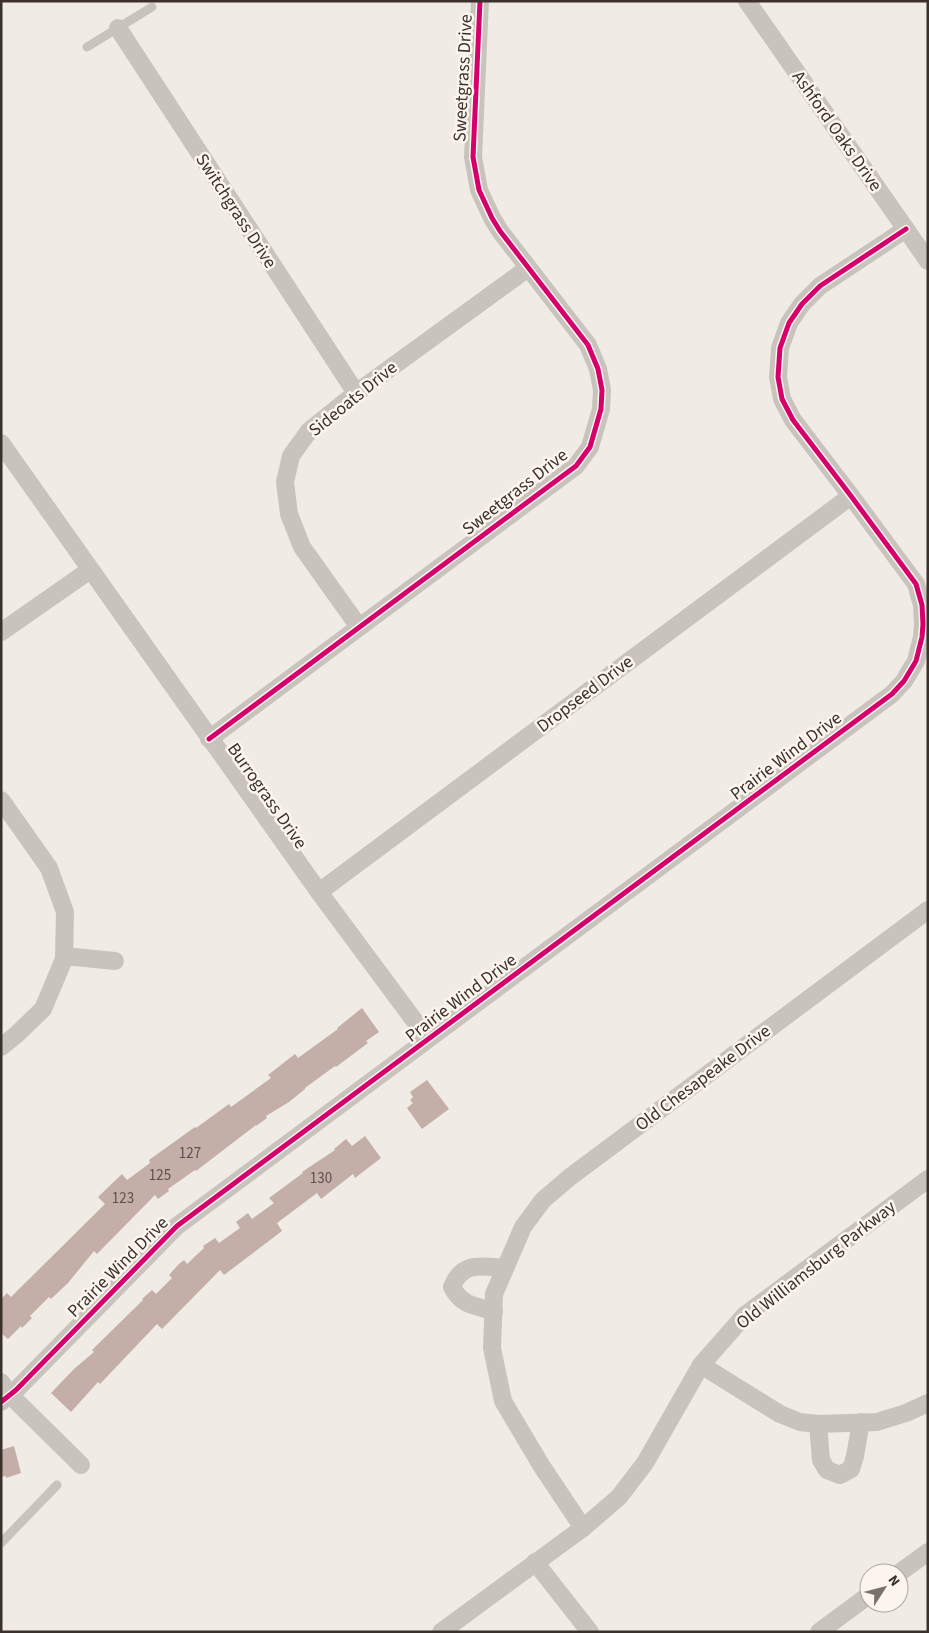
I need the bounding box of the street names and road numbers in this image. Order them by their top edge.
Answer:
street label: Sweetgrass Drive [447,14,479,142]
street label: Ashford Oaks Drive [786,66,888,196]
street label: Switchgrass Drive [189,149,283,273]
street label: Sideoats Drive [303,355,403,442]
street label: Sweetgrass Drive [457,443,573,541]
street label: Dropseed Drive [532,649,638,739]
street label: Prairie Wind Drive [725,706,847,806]
street label: Burrograss Drive [221,738,313,854]
street label: Prairie Wind Drive [400,948,522,1048]
street label: Old Chesapeake Drive [630,1019,776,1137]
street label: Old Williamsburg Parkway [731,1194,901,1335]
street label: Prairie Wind Drive [62,1211,174,1323]

